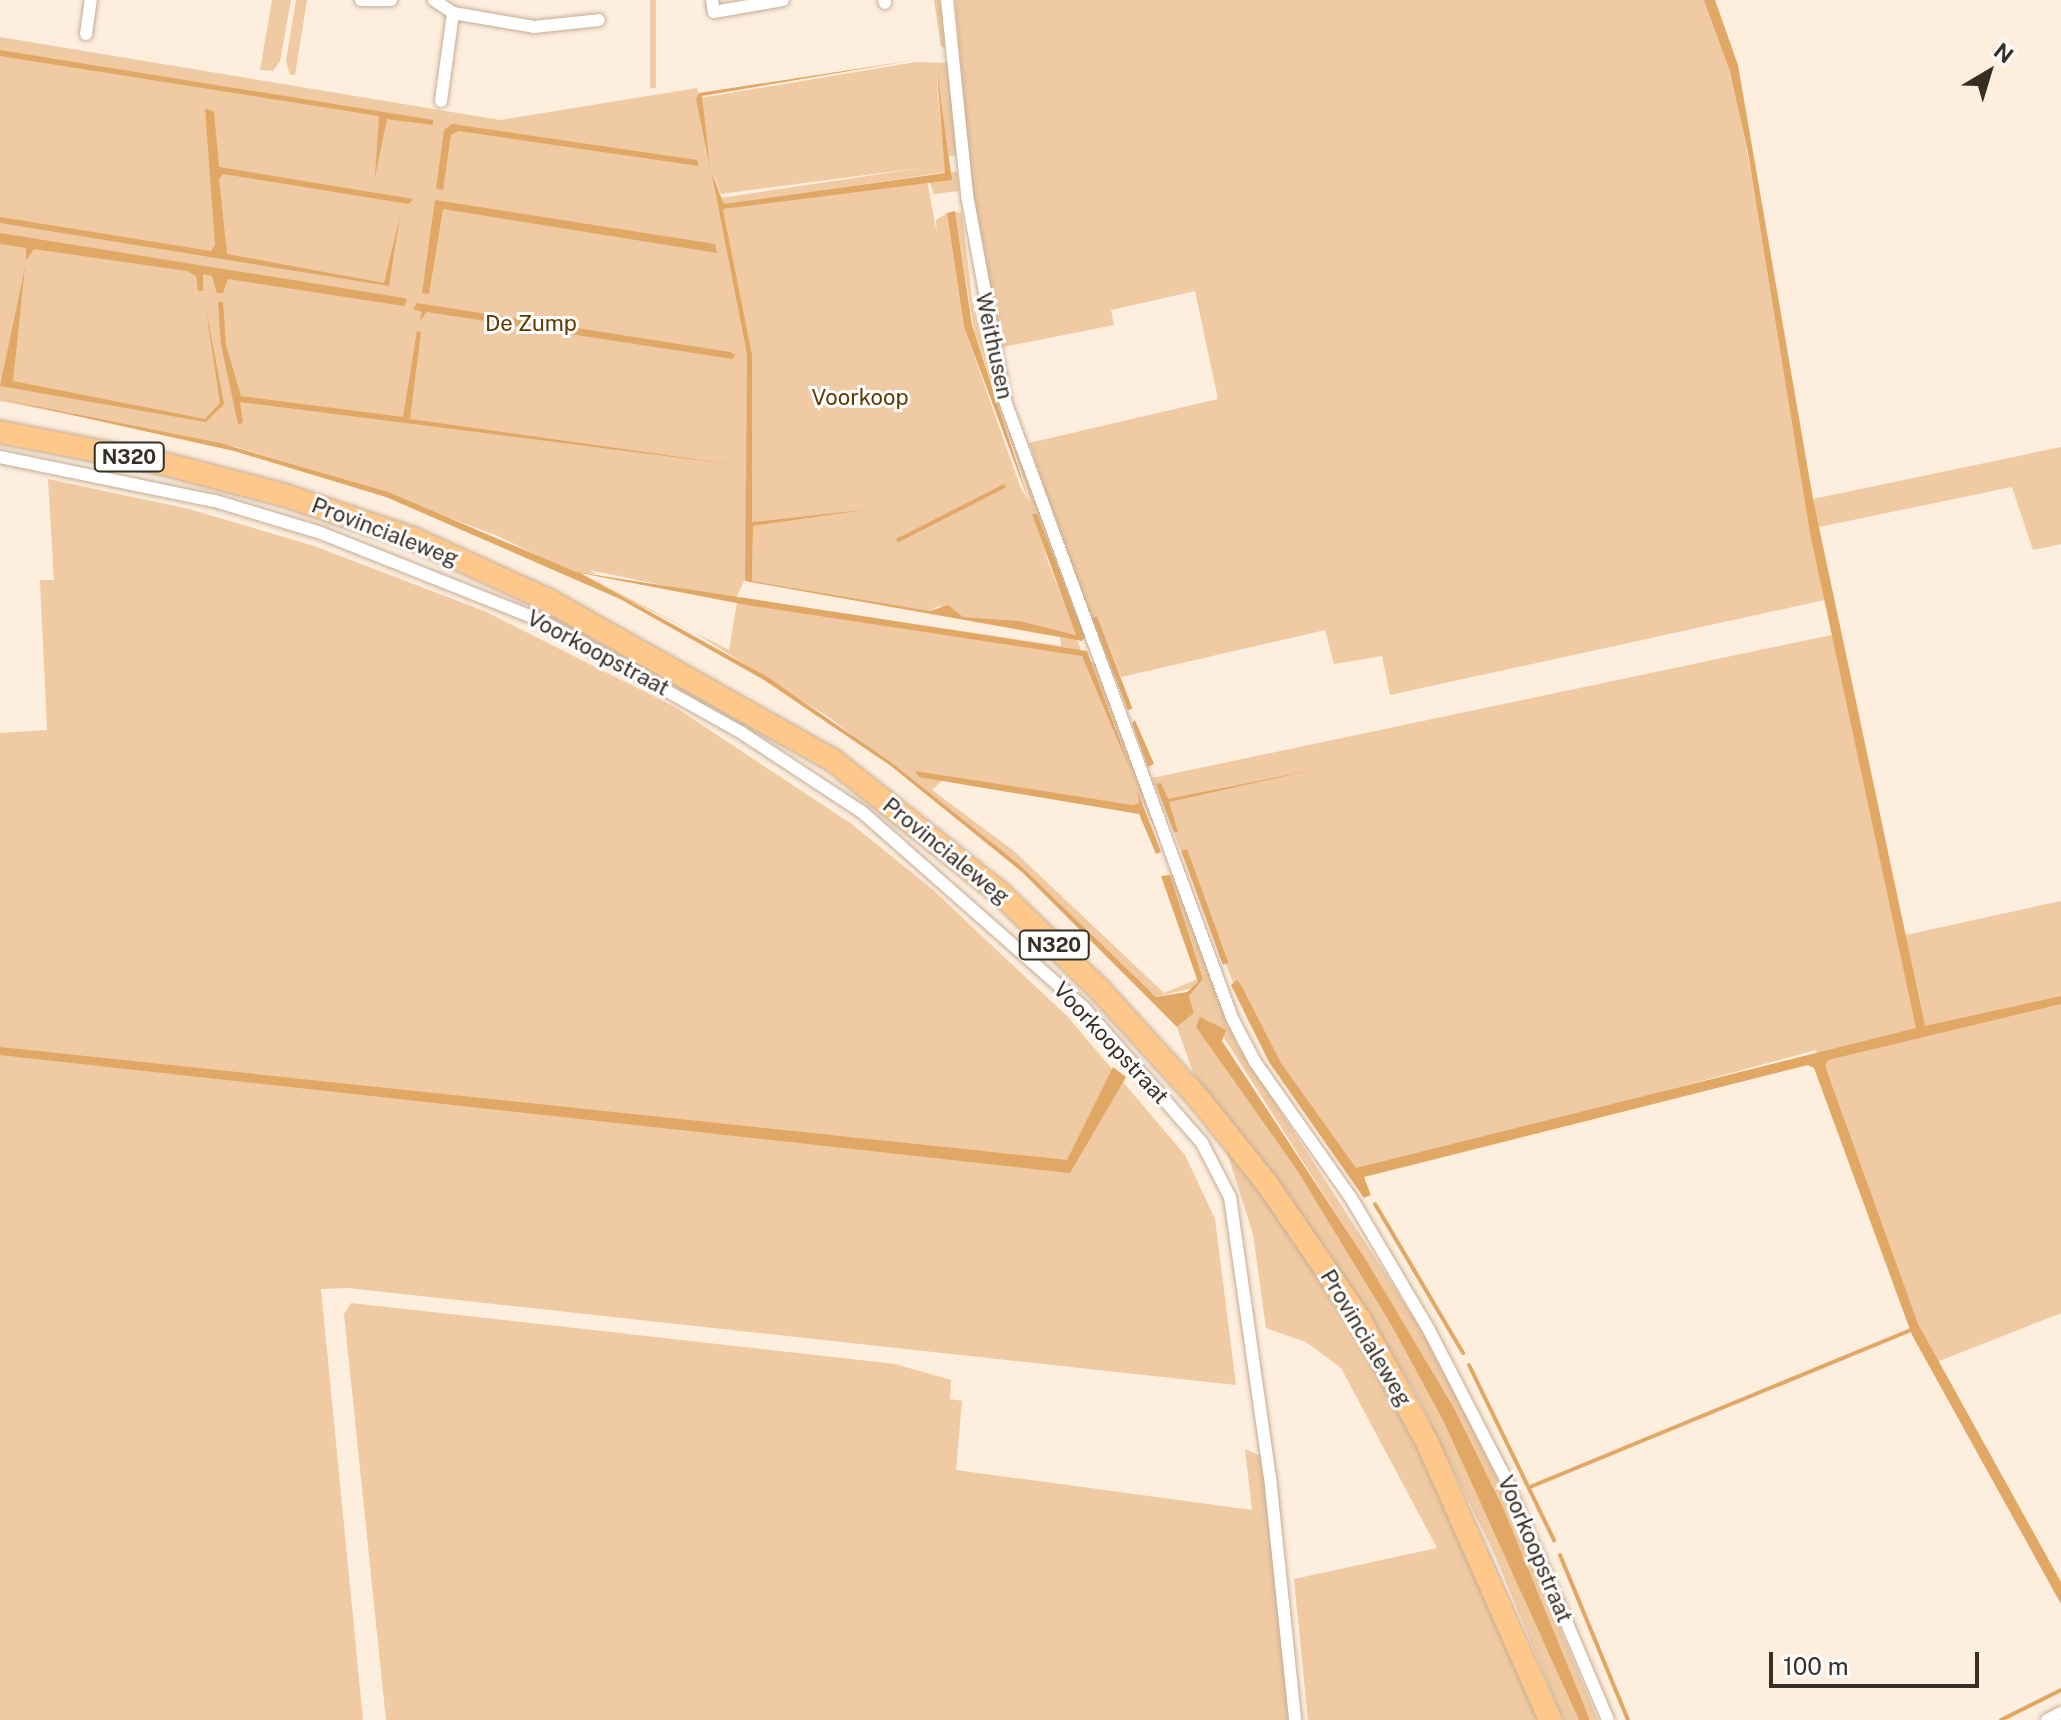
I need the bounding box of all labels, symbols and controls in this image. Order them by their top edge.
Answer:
north arrow [1949,32,2029,112]
text: N [1989,38,2019,69]
street label: Weithusen [970,290,1018,402]
park label: De Zump [485,311,577,337]
park label: Voorkoop [811,385,909,411]
road number: N320 [93,441,165,473]
street label: Provincialeweg [308,492,462,572]
street label: Voorkoopstraat [522,604,674,702]
street label: Provincialeweg [878,792,1014,910]
road number: N320 [1018,929,1090,961]
street label: Voorkoopstraat [1048,977,1174,1109]
street label: Provincialeweg [1315,1265,1417,1411]
street label: Voorkoopstraat [1492,1472,1578,1626]
scale bar [1773,1636,1983,1686]
text: 100 m [1783,1652,1849,1680]

